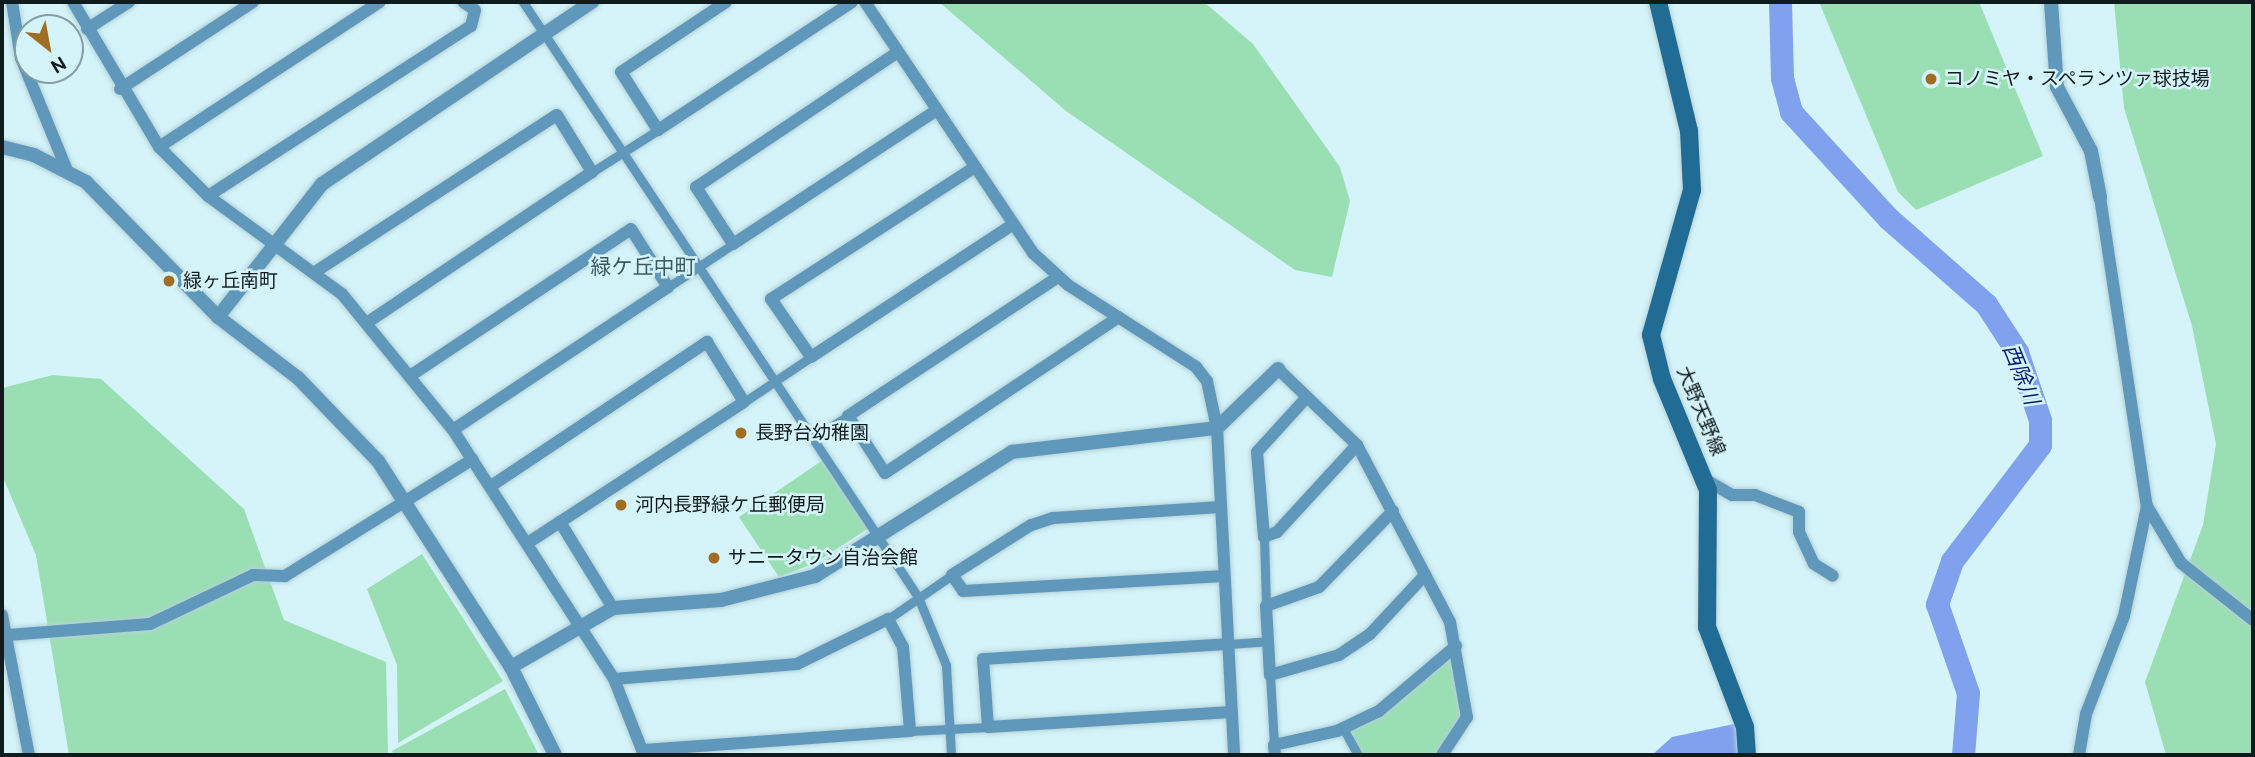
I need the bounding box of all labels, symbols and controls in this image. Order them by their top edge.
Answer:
north arrow [14,14,84,84]
text: N [47,52,71,78]
place label: コノミヤ・スペランツァ球技場 [1945,68,2211,90]
marker: コノミヤ・スペランツァ球技場 [1923,71,1939,87]
district label: 緑ケ丘中町 [591,253,695,279]
place label: 緑ヶ丘南町 [183,270,278,292]
marker: 緑ヶ丘南町 [161,273,177,289]
water label: 西除川 [1999,340,2045,408]
street label: 大野天野線 [1672,363,1730,459]
place label: 長野台幼稚園 [755,422,869,444]
marker: 長野台幼稚園 [733,425,749,441]
place label: 河内長野緑ケ丘郵便局 [635,494,825,516]
marker: 河内長野緑ケ丘郵便局 [613,497,629,513]
place label: サニータウン自治会館 [728,547,918,569]
marker: サニータウン自治会館 [706,550,722,566]

